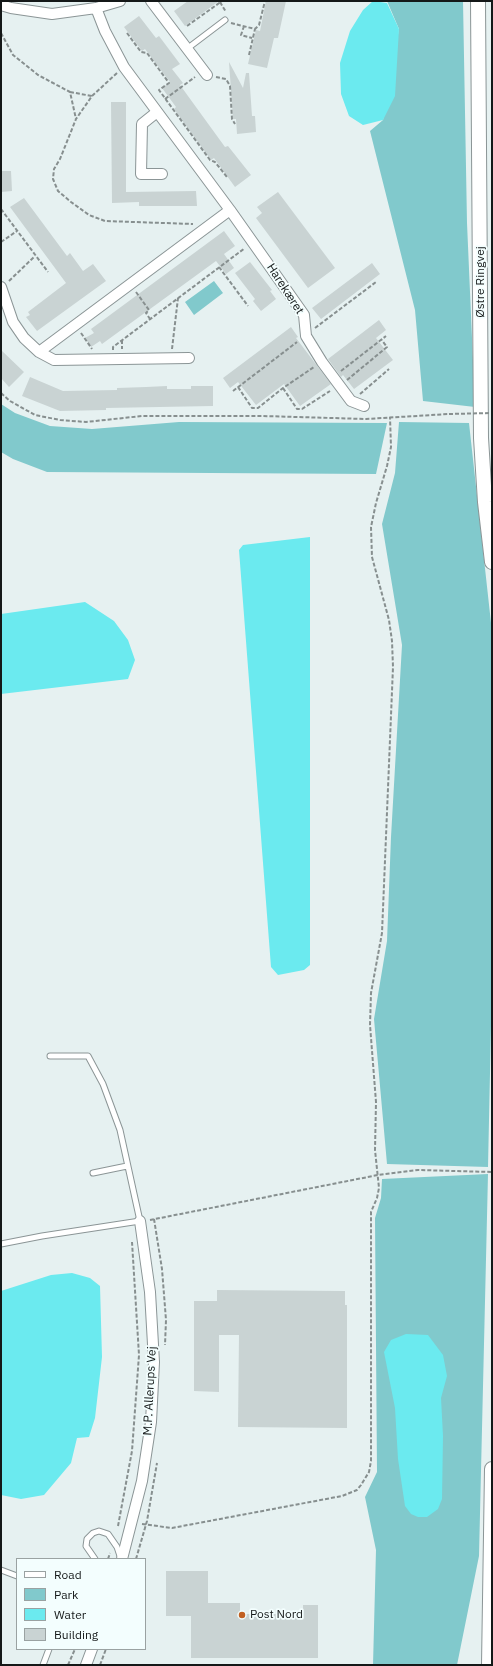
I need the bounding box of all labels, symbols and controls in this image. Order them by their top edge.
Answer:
street label: Østre Ringvej [474,246,488,318]
street label: Harekæret [263,261,307,317]
street label: M.P. Allerups Vej [140,1346,160,1436]
legend [16,1558,146,1650]
text: Road [54,1567,82,1582]
text: Park [54,1587,78,1602]
text: Water [54,1607,86,1622]
place label: Post Nord [250,1608,303,1622]
marker: Post Nord [237,1610,247,1620]
text: Building [54,1627,98,1642]

